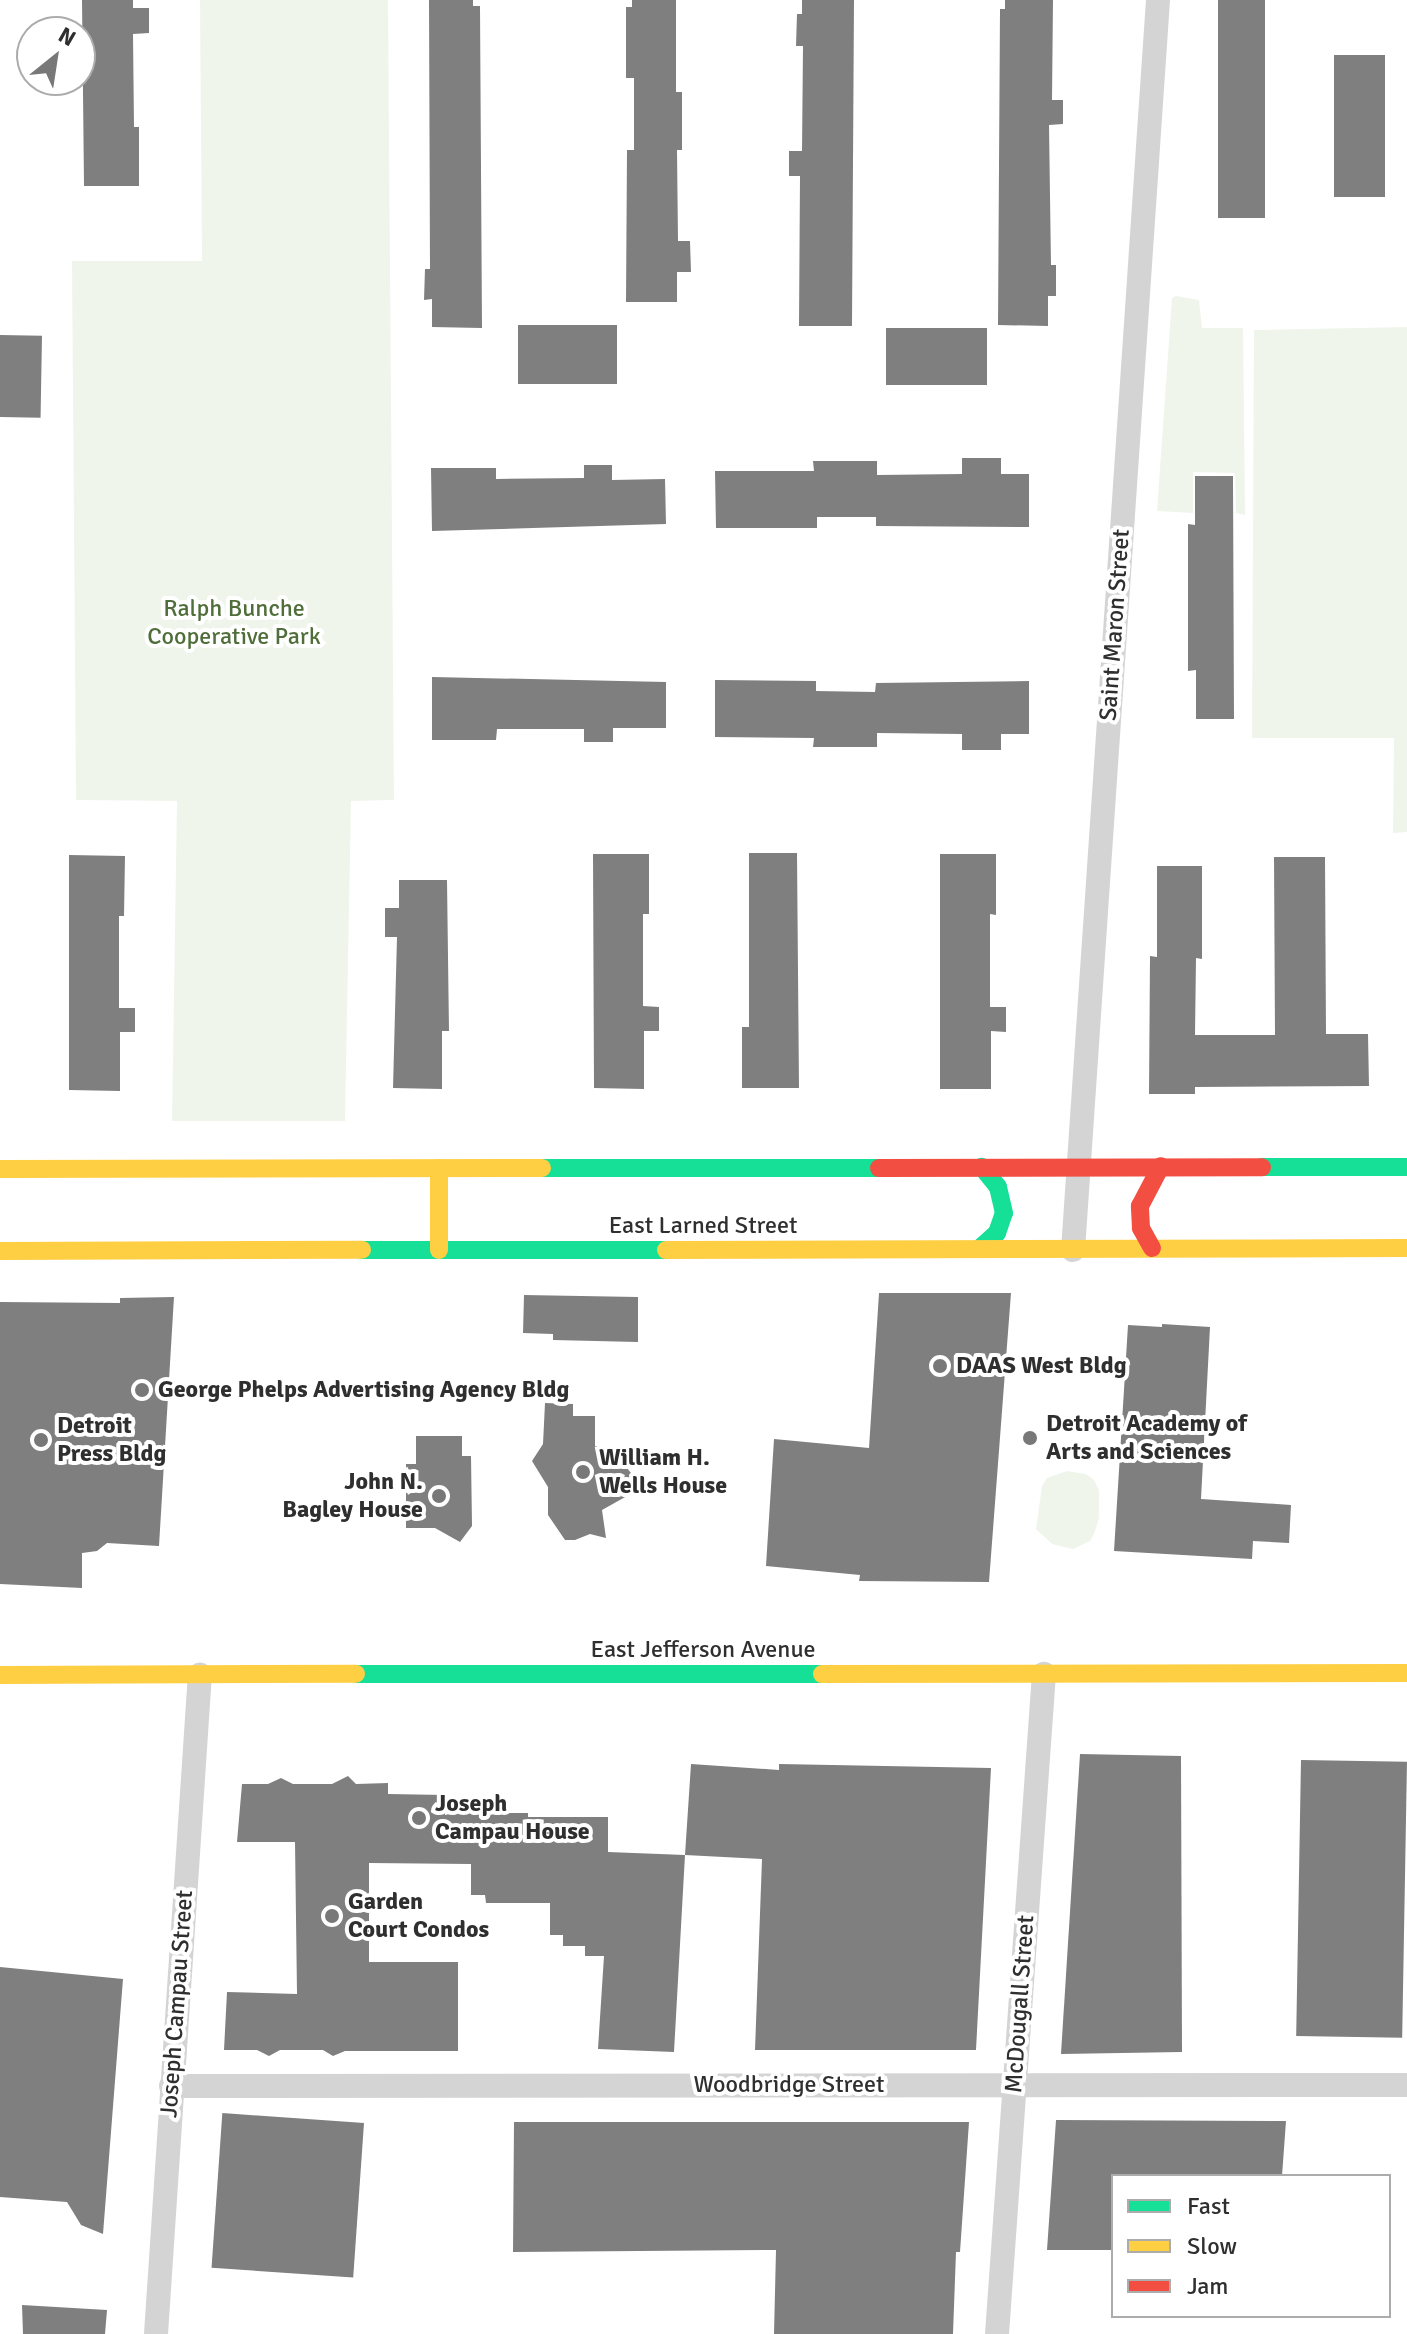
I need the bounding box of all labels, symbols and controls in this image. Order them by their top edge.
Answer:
north arrow [16,16,96,96]
text: N [54,21,81,52]
street label: Saint Maron Street [1094,528,1136,722]
park label: Ralph Bunche Cooperative Park [147,595,321,651]
street label: East Larned Street [609,1212,797,1240]
place label: DAAS West Bldg [956,1352,1127,1380]
marker: DAAS West Bldg [931,1357,949,1375]
place label: George Phelps Advertising Agency Bldg [158,1376,569,1404]
marker: George Phelps Advertising Agency Bldg [133,1381,151,1399]
place label: Detroit Academy of Arts and Sciences [1046,1410,1247,1466]
place label: Detroit Press Bldg [57,1412,166,1468]
marker: Detroit Academy of Arts and Sciences [1021,1429,1039,1447]
marker: Detroit Press Bldg [32,1431,50,1449]
place label: William H. Wells House [599,1444,727,1500]
marker: William H. Wells House [574,1463,592,1481]
place label: John N. Bagley House [282,1468,423,1524]
marker: John N. Bagley House [430,1487,448,1505]
street label: East Jefferson Avenue [591,1636,815,1664]
place label: Joseph Campau House [435,1790,590,1846]
marker: Joseph Campau House [410,1809,428,1827]
place label: Garden Court Condos [348,1888,489,1944]
street label: Joseph Campau Street [155,1889,199,2119]
marker: Garden Court Condos [323,1907,341,1925]
street label: McDougall Street [999,1914,1041,2094]
street label: Woodbridge Street [694,2071,884,2099]
legend [1111,2174,1391,2318]
text: Fast [1187,2191,1230,2221]
text: Slow [1187,2231,1237,2261]
text: Jam [1187,2271,1228,2301]

